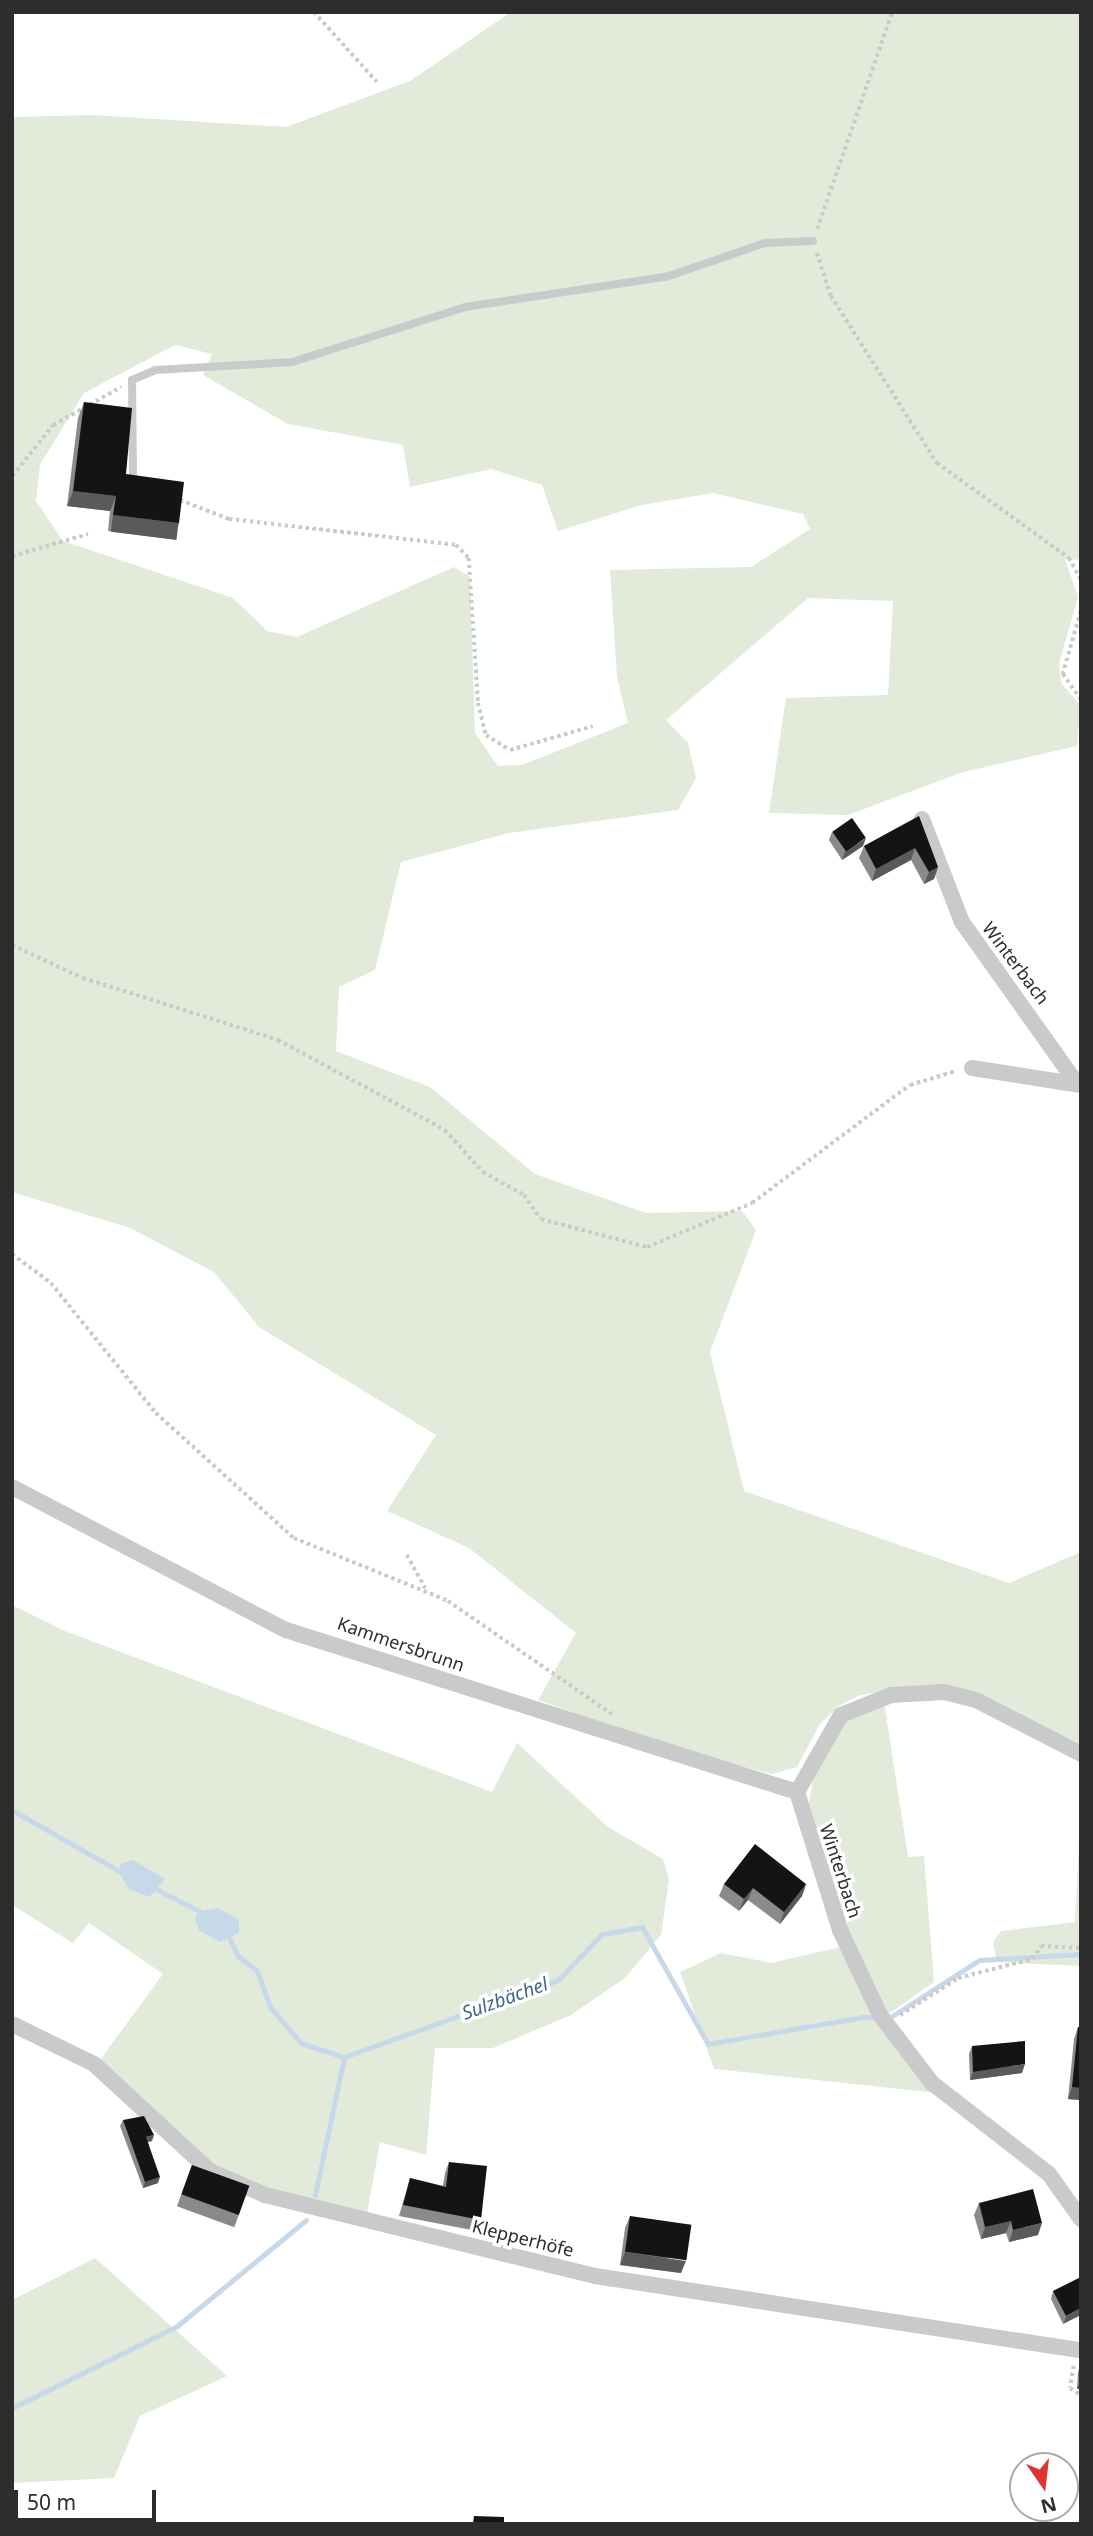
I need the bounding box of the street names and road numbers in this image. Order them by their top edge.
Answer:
street label: Winterbach [978,918,1054,1008]
street label: Kammersbrunn [335,1612,467,1676]
street label: Winterbach [816,1821,866,1921]
street label: Klepperhöfe [470,2215,576,2261]

